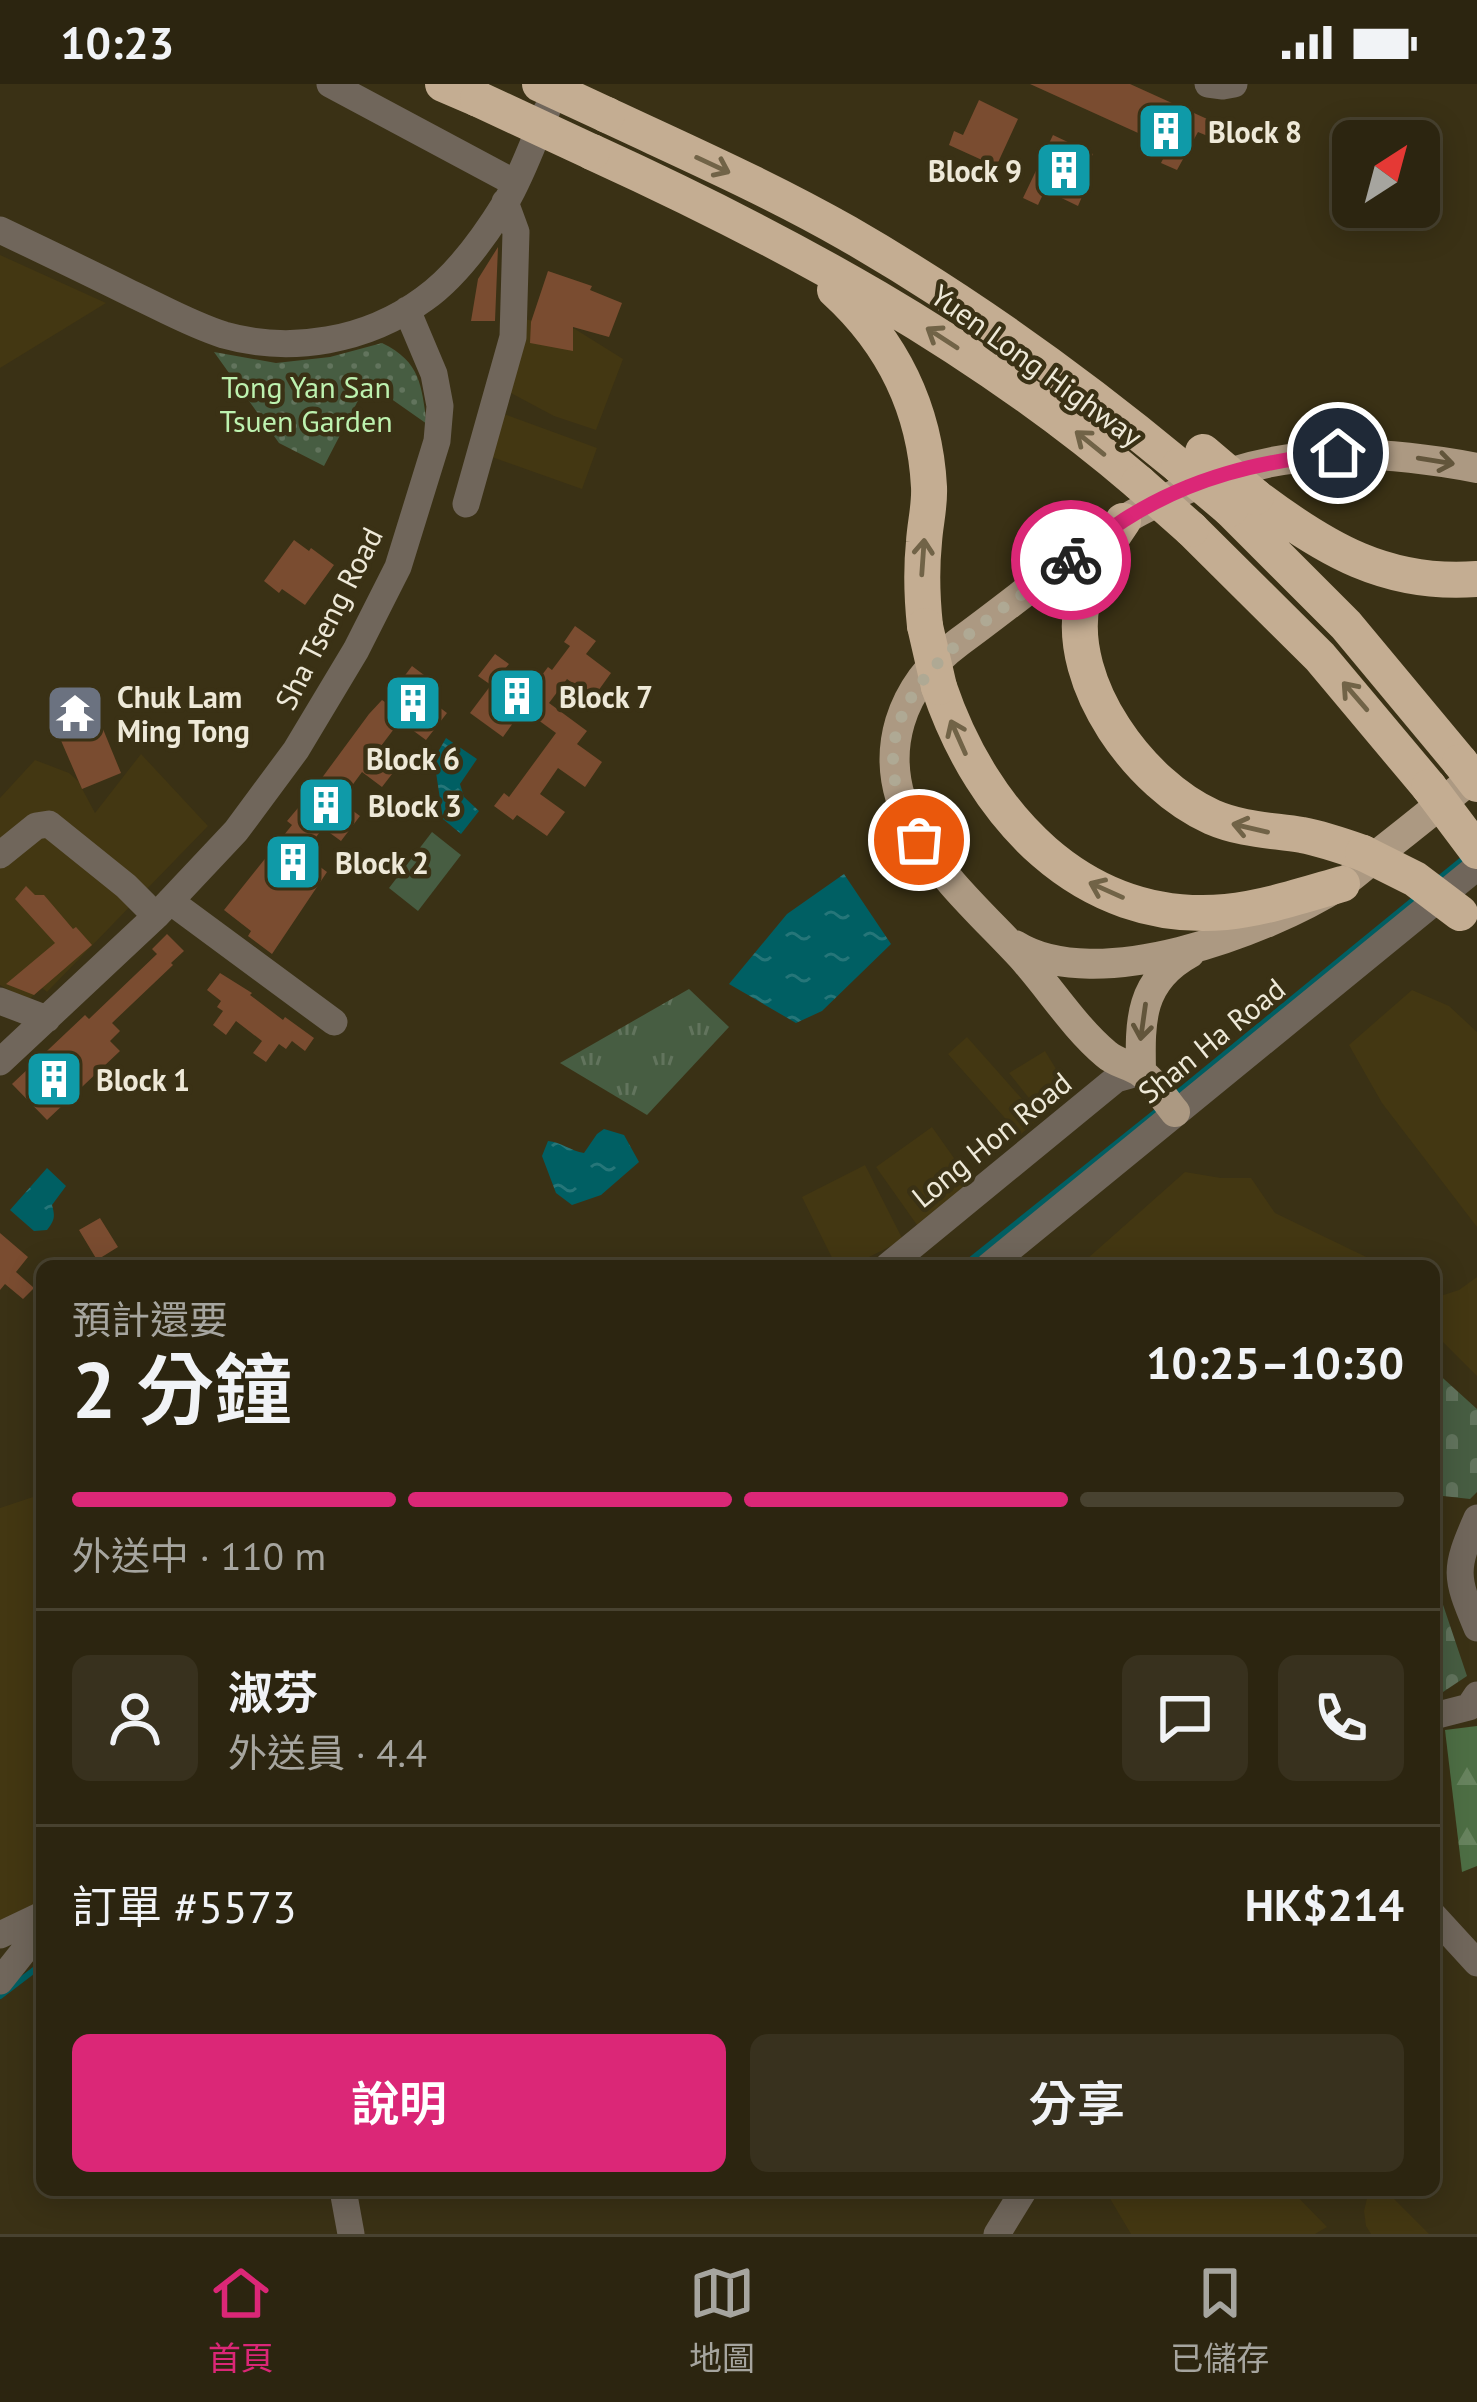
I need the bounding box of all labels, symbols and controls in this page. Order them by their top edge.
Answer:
text: 10:23 [60,13,174,71]
building icon: Block 8 [1135,100,1197,162]
place label: Block 8 [1208,112,1302,151]
north arrow [1332,120,1440,228]
map controls [1332,120,1440,228]
building icon: Block 9 [1033,139,1095,201]
place label: Block 9 [928,151,1022,190]
one-way arrow [694,155,730,177]
street label: Yuen Long Highway [923,275,1151,455]
one-way arrow [926,326,960,351]
park label: Tong Yan San Tsuen Garden [219,367,393,440]
pin [1287,402,1389,504]
icon: home [1305,420,1371,486]
one-way arrow [1074,430,1106,457]
one-way arrow [1416,450,1455,473]
courier [1011,500,1131,620]
street label: Sha Tseng Road [265,520,391,716]
icon: bike [1038,527,1104,593]
one-way arrow [912,538,935,577]
building icon: Block 7 [486,665,548,727]
building icon: Block 6 [382,672,444,734]
place label: Chuk Lam Ming Tong [117,677,250,750]
place label: Block 7 [559,677,653,716]
temple icon: Chuk Lam Ming Tong [44,682,106,744]
one-way arrow [1342,682,1369,712]
one-way arrow [946,720,968,756]
place label: Block 6 [366,739,460,778]
building icon: Block 3 [295,774,357,836]
place label: Block 3 [368,786,462,825]
pin [868,789,970,891]
icon: bag [886,807,952,873]
one-way arrow [1231,816,1269,838]
building icon: Block 2 [262,831,324,893]
place label: Block 2 [335,843,429,882]
one-way arrow [1089,878,1125,900]
street label: Shan Ha Road [1129,969,1293,1111]
one-way arrow [1131,1002,1154,1041]
building icon: Block 1 [23,1048,85,1110]
place label: Block 1 [96,1060,190,1099]
street label: Long Hon Road [903,1063,1079,1215]
text: 預計還要 [72,1294,228,1345]
text: 10:25–10:30 [1146,1333,1404,1391]
text: 2 分鐘 [72,1339,292,1440]
text: 外送中 · 110 m [72,1530,326,1581]
button: person [72,1655,198,1781]
button: chat [1122,1655,1248,1781]
button: phone [1278,1655,1404,1781]
text: 淑芬 [228,1663,318,1721]
text: 外送員 · 4.4 [228,1727,427,1778]
text: HK$214 [1245,1875,1404,1933]
text: 訂單 #5573 [72,1877,297,1935]
button: 說明 [72,2034,726,2172]
button: 分享 [750,2034,1404,2172]
tab: 首頁 [208,2260,274,2380]
tab: 地圖 [689,2260,755,2380]
tab: 已儲存 [1170,2260,1269,2380]

